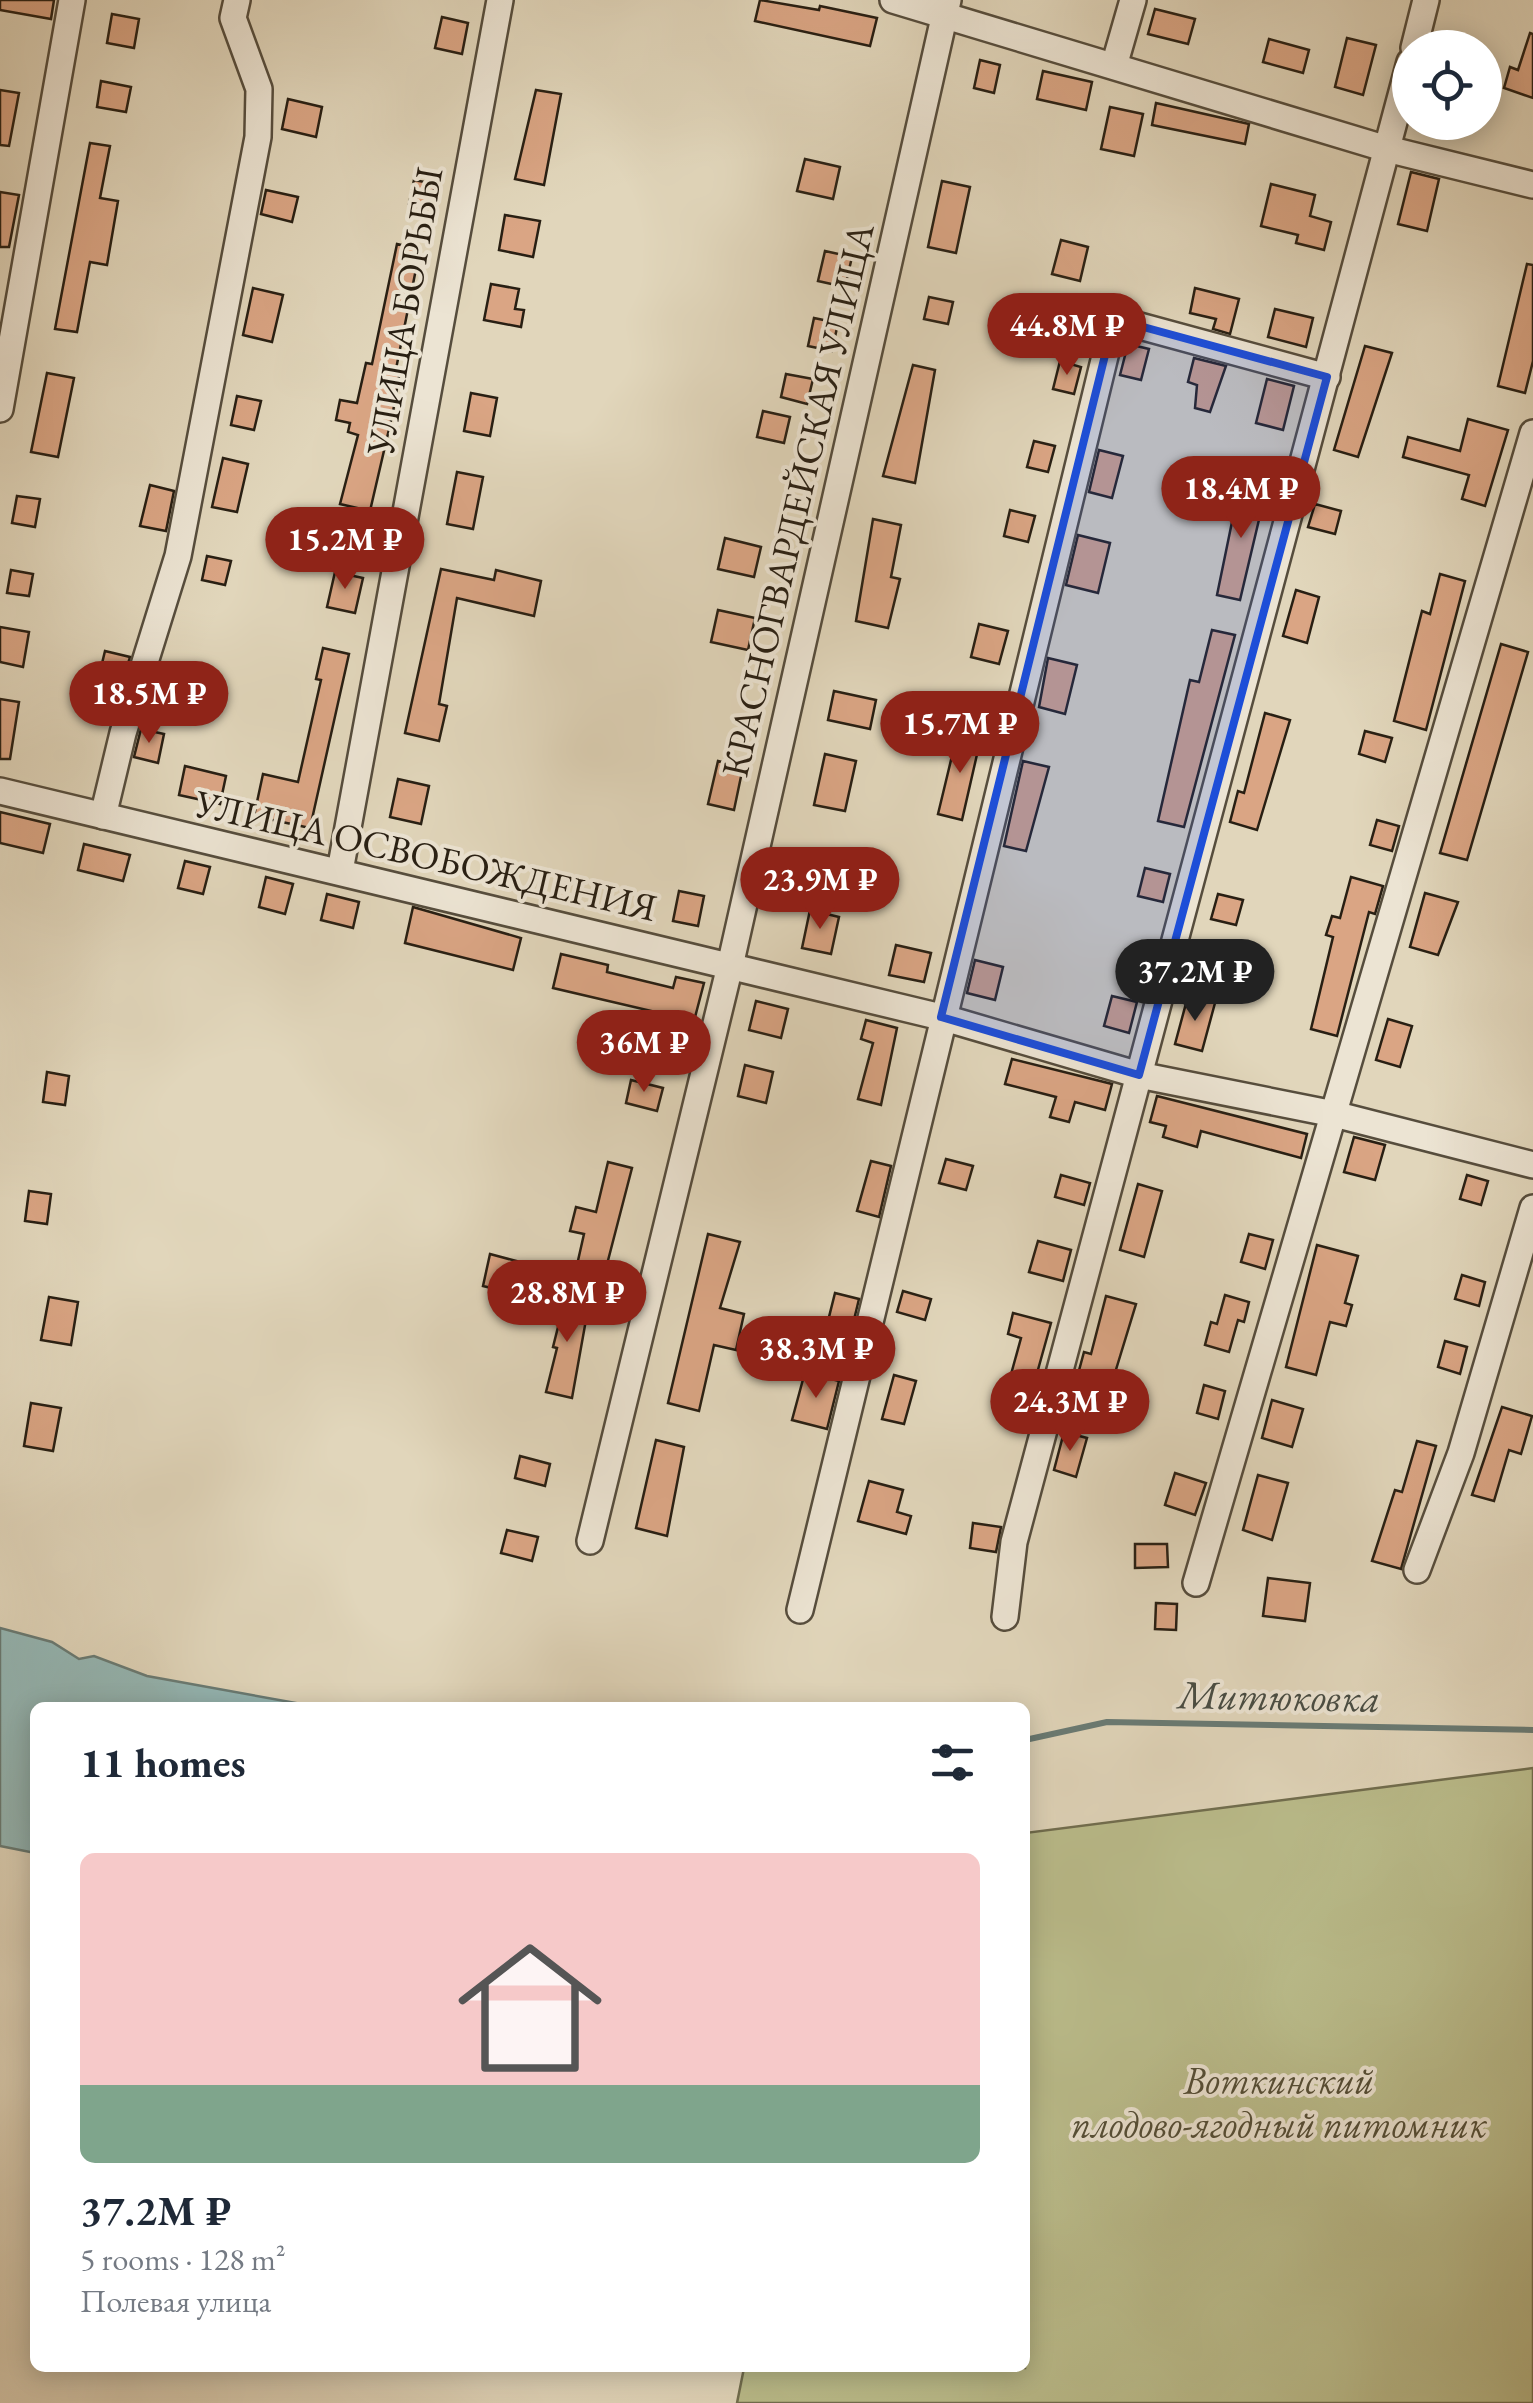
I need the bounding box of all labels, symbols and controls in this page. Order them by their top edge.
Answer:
map controls [1392,30,1502,140]
button: locate [1392,30,1502,140]
street label: УЛИЦА БОРЬБЫ [354,163,453,460]
street label: КРАСНОГВАРДЕЙСКАЯ УЛИЦА [709,218,885,782]
pin: 44.8M ₽ [975,293,1159,378]
text: 44.8M ₽ [1009,304,1125,346]
pin: 18.4M ₽ [1149,456,1333,541]
text: 18.4M ₽ [1183,467,1299,509]
pin: 15.2M ₽ [253,507,437,592]
text: 15.2M ₽ [287,518,403,560]
pin: 18.5M ₽ [57,661,241,746]
text: 18.5M ₽ [91,672,207,714]
pin: 15.7M ₽ [868,691,1052,776]
text: 15.7M ₽ [902,702,1018,744]
street label: УЛИЦА ОСВОБОЖДЕНИЯ [189,778,662,932]
pin: 23.9M ₽ [728,847,912,932]
text: 23.9M ₽ [762,858,878,900]
pin: 37.2M ₽ [1103,939,1287,1024]
text: 37.2M ₽ [1137,950,1253,992]
pin: 36M ₽ [574,1010,714,1095]
text: 36M ₽ [599,1021,689,1063]
pin: 28.8M ₽ [475,1260,659,1345]
text: 28.8M ₽ [509,1271,625,1313]
pin: 38.3M ₽ [724,1316,908,1401]
text: 38.3M ₽ [758,1327,874,1369]
pin: 24.3M ₽ [978,1369,1162,1454]
text: 24.3M ₽ [1012,1380,1128,1422]
water label: Митюковка [1175,1668,1381,1724]
text: 11 homes [80,1735,246,1790]
icon: filters [925,1735,980,1790]
icon: home [440,1918,620,2098]
park label: Воткинский плодово-ягодный питомник [1071,2055,1488,2148]
text: 37.2M ₽ [80,2183,231,2238]
text: 5 rooms · 128 m² [80,2238,286,2280]
text: Полевая улица [80,2280,271,2322]

